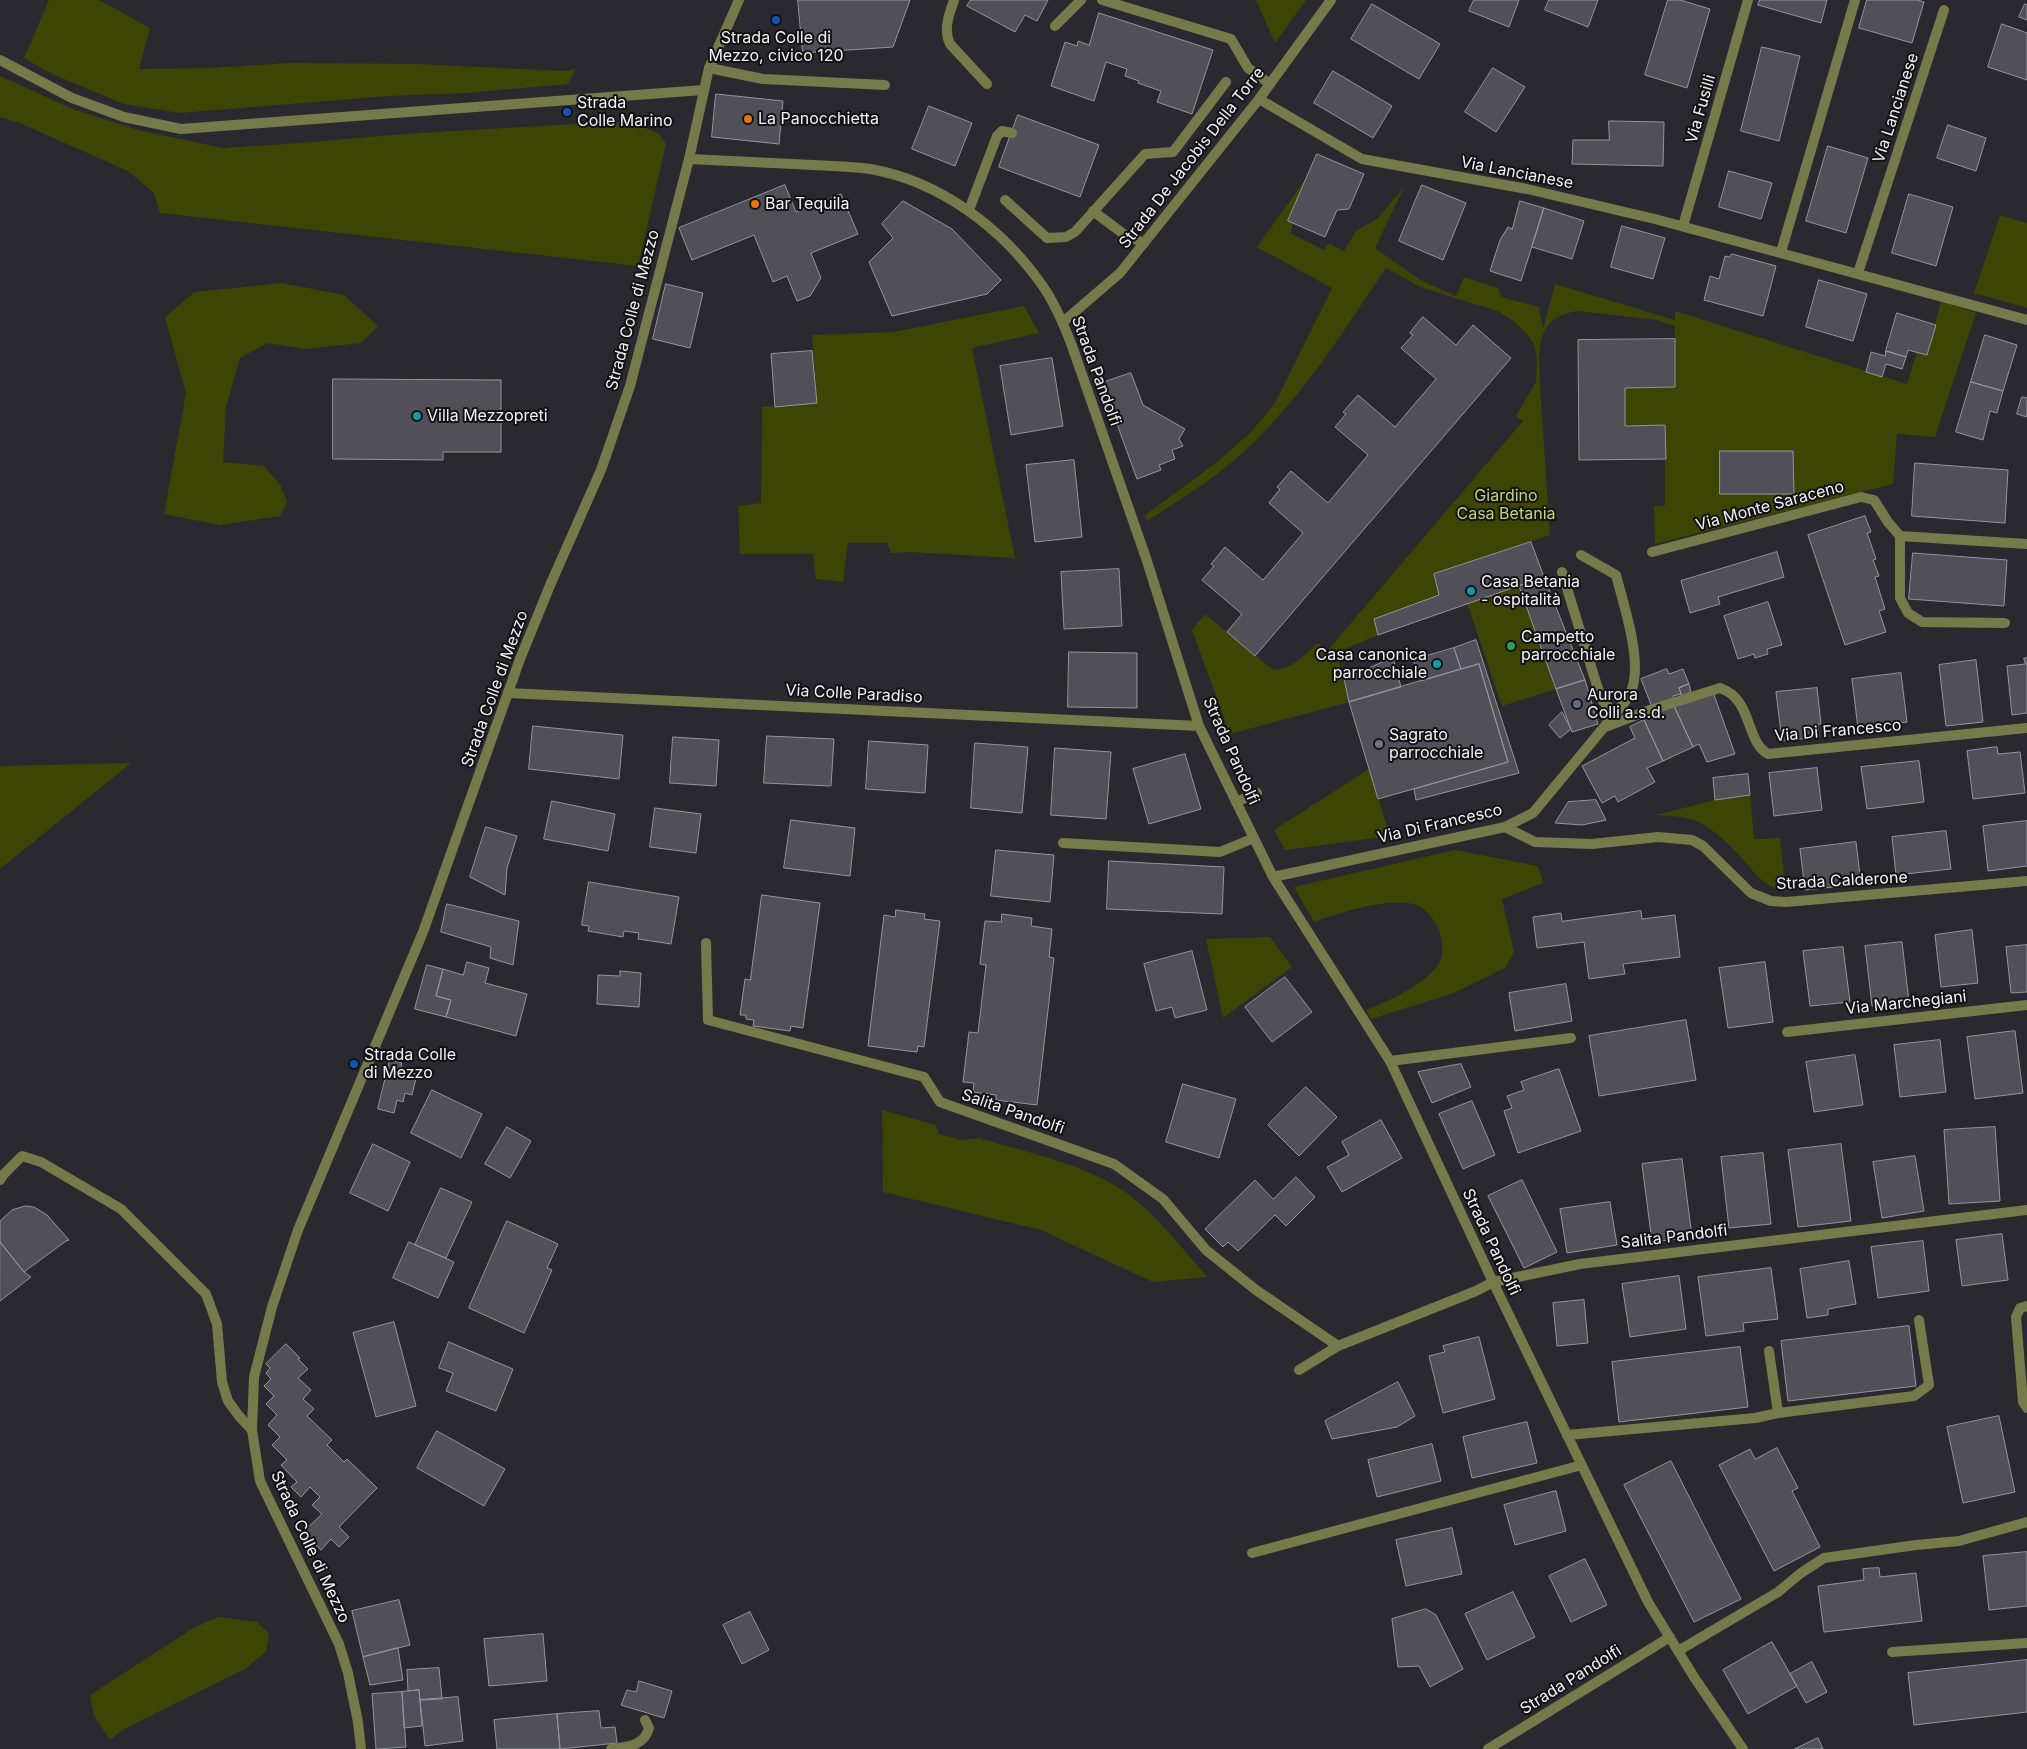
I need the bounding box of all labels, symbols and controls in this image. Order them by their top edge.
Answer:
marker: Strada Colle di Mezzo, civico 120 [770,14,782,26]
place label: Strada Colle di Mezzo, civico 120 [708,28,844,66]
street label: Via Lancianese [1869,51,1923,165]
street label: Strada De Jacobis Della Torre [1115,64,1269,252]
street label: Via Fusilli [1682,72,1720,146]
place label: Strada Colle Marino [577,93,672,131]
marker: Strada Colle Marino [561,106,573,118]
place label: La Panocchietta [758,109,879,129]
marker: La Panocchietta [742,113,754,125]
street label: Via Lancianese [1459,153,1575,193]
place label: Bar Tequila [765,194,849,214]
marker: Bar Tequila [749,198,761,210]
street label: Strada Colle di Mezzo [602,228,664,392]
street label: Strada Pandolfi [1067,313,1125,429]
place label: Villa Mezzopreti [427,406,548,426]
marker: Villa Mezzopreti [411,410,423,422]
street label: Via Monte Saraceno [1694,477,1846,535]
park label: Giardino Casa Betania [1456,486,1556,524]
place label: Casa Betania - ospitalità [1481,572,1580,610]
marker: Casa Betania - ospitalità [1465,585,1477,597]
street label: Strada Colle di Mezzo [458,608,532,770]
place label: Campetto parrocchiale [1521,627,1615,665]
marker: Campetto parrocchiale [1505,640,1517,652]
place label: Casa canonica parrocchiale [1315,645,1427,683]
marker: Casa canonica parrocchiale [1431,658,1443,670]
street label: Via Colle Paradiso [785,681,923,707]
place label: Aurora Colli a.s.d. [1587,685,1665,723]
street label: Strada Pandolfi [1199,694,1263,808]
marker: Aurora Colli a.s.d. [1571,698,1583,710]
street label: Via Di Francesco [1774,716,1902,746]
place label: Sagrato parrocchiale [1389,725,1483,763]
marker: Sagrato parrocchiale [1373,738,1385,750]
street label: Via Di Francesco [1376,800,1504,848]
street label: Strada Calderone [1776,868,1908,894]
street label: Via Marchegiani [1845,987,1967,1019]
place label: Strada Colle di Mezzo [364,1045,456,1083]
marker: Strada Colle di Mezzo [348,1058,360,1070]
street label: Salita Pandolfi [959,1085,1067,1139]
street label: Strada Pandolfi [1458,1186,1524,1298]
street label: Salita Pandolfi [1619,1221,1729,1253]
street label: Strada Colle di Mezzo [266,1468,354,1626]
street label: Strada Pandolfi [1517,1641,1625,1719]

